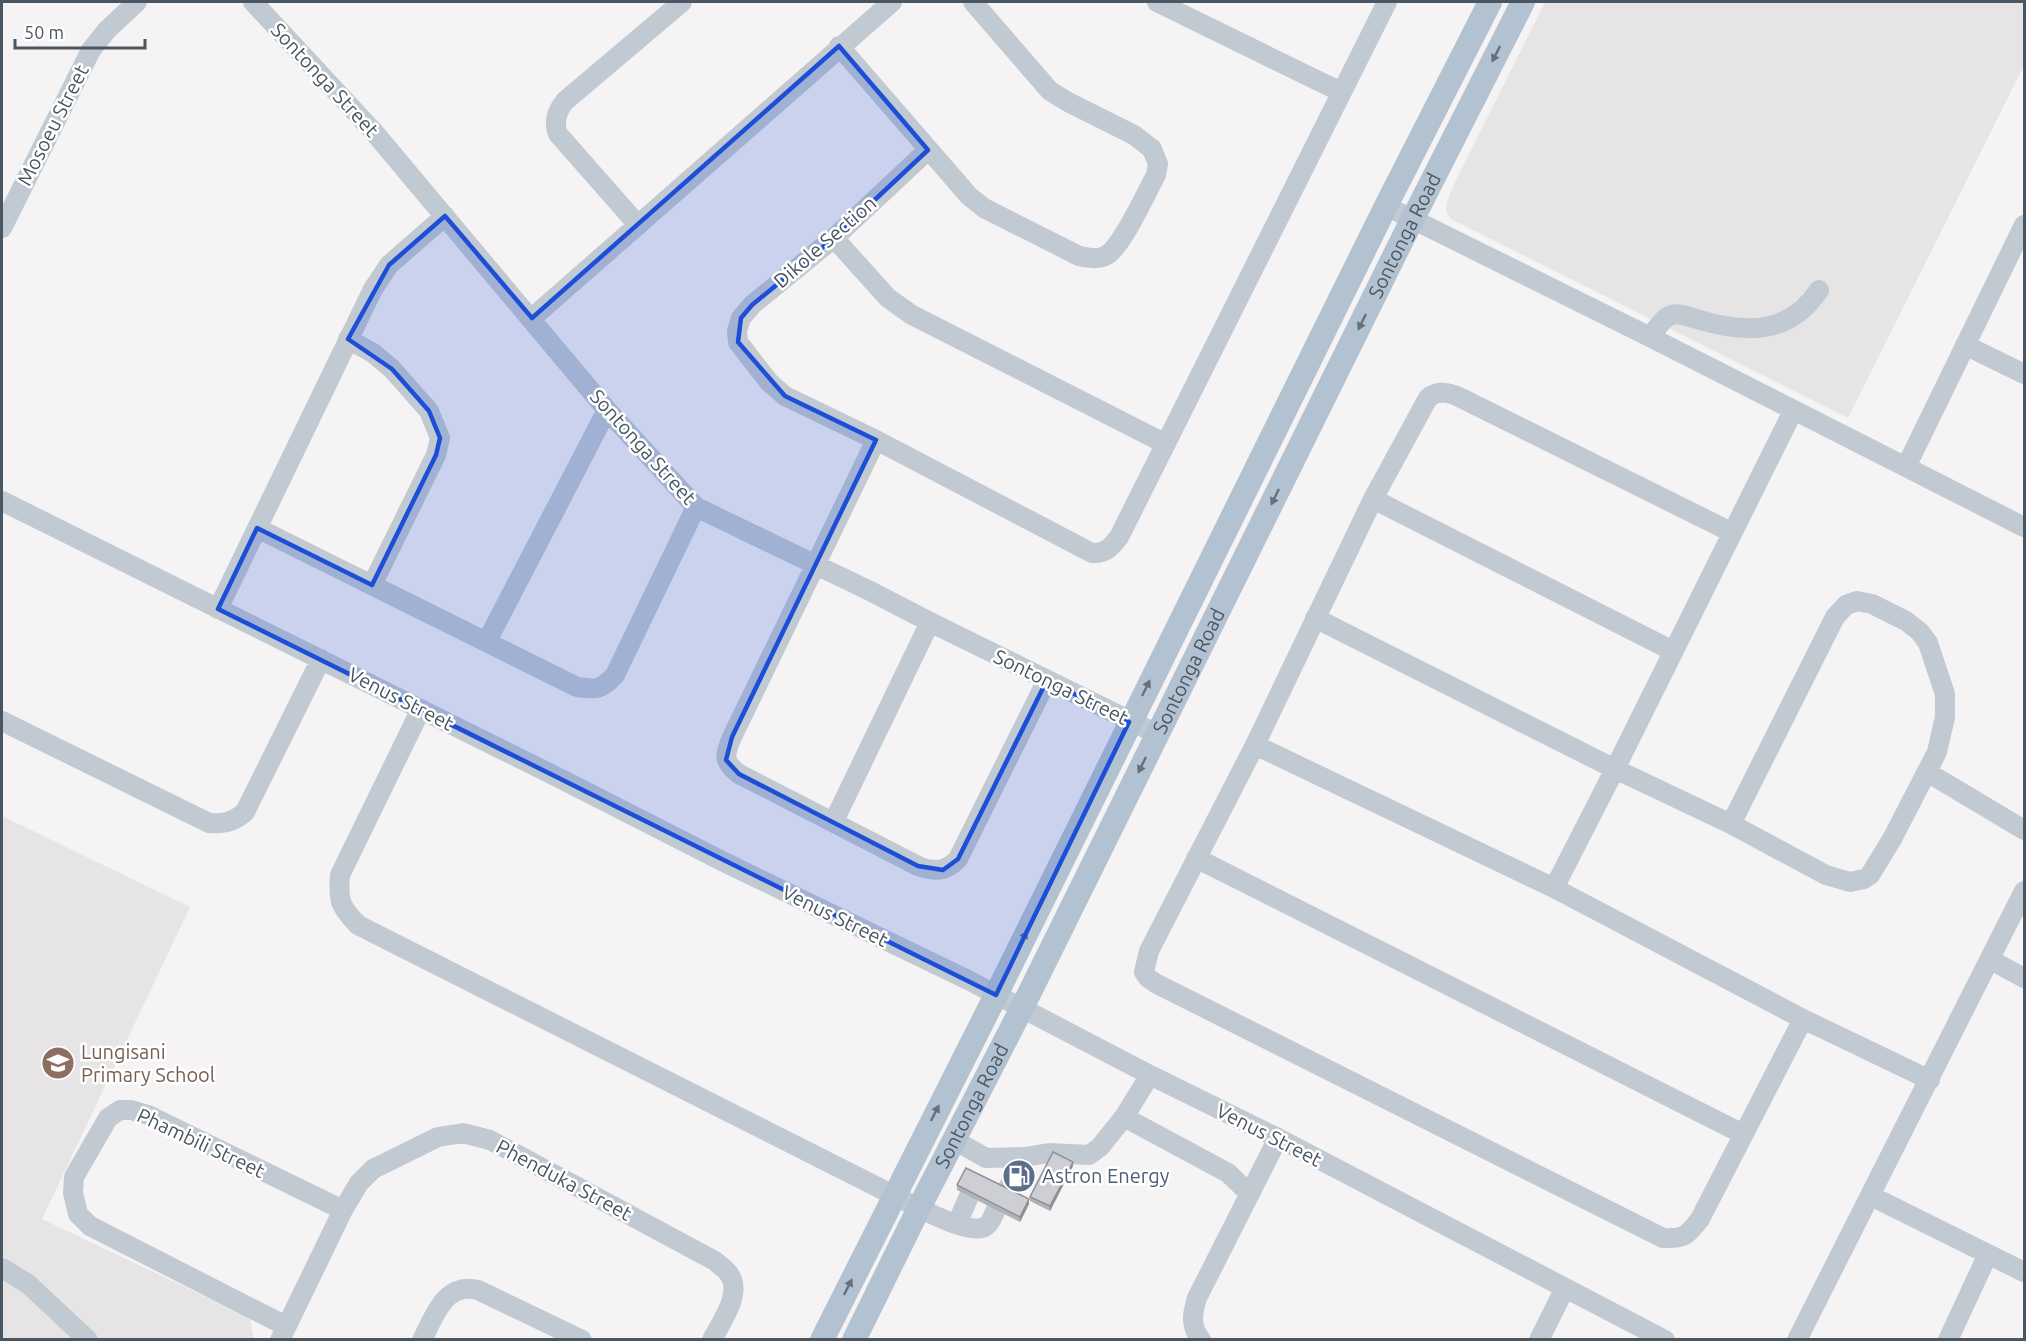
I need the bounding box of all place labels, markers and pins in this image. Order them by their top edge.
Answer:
place label: Lungisani Primary School [81,1040,215,1086]
school or university icon: Lungisani Primary School [40,1045,76,1081]
fuel station icon: Astron Energy [1001,1158,1037,1194]
place label: Astron Energy [1042,1164,1170,1187]

